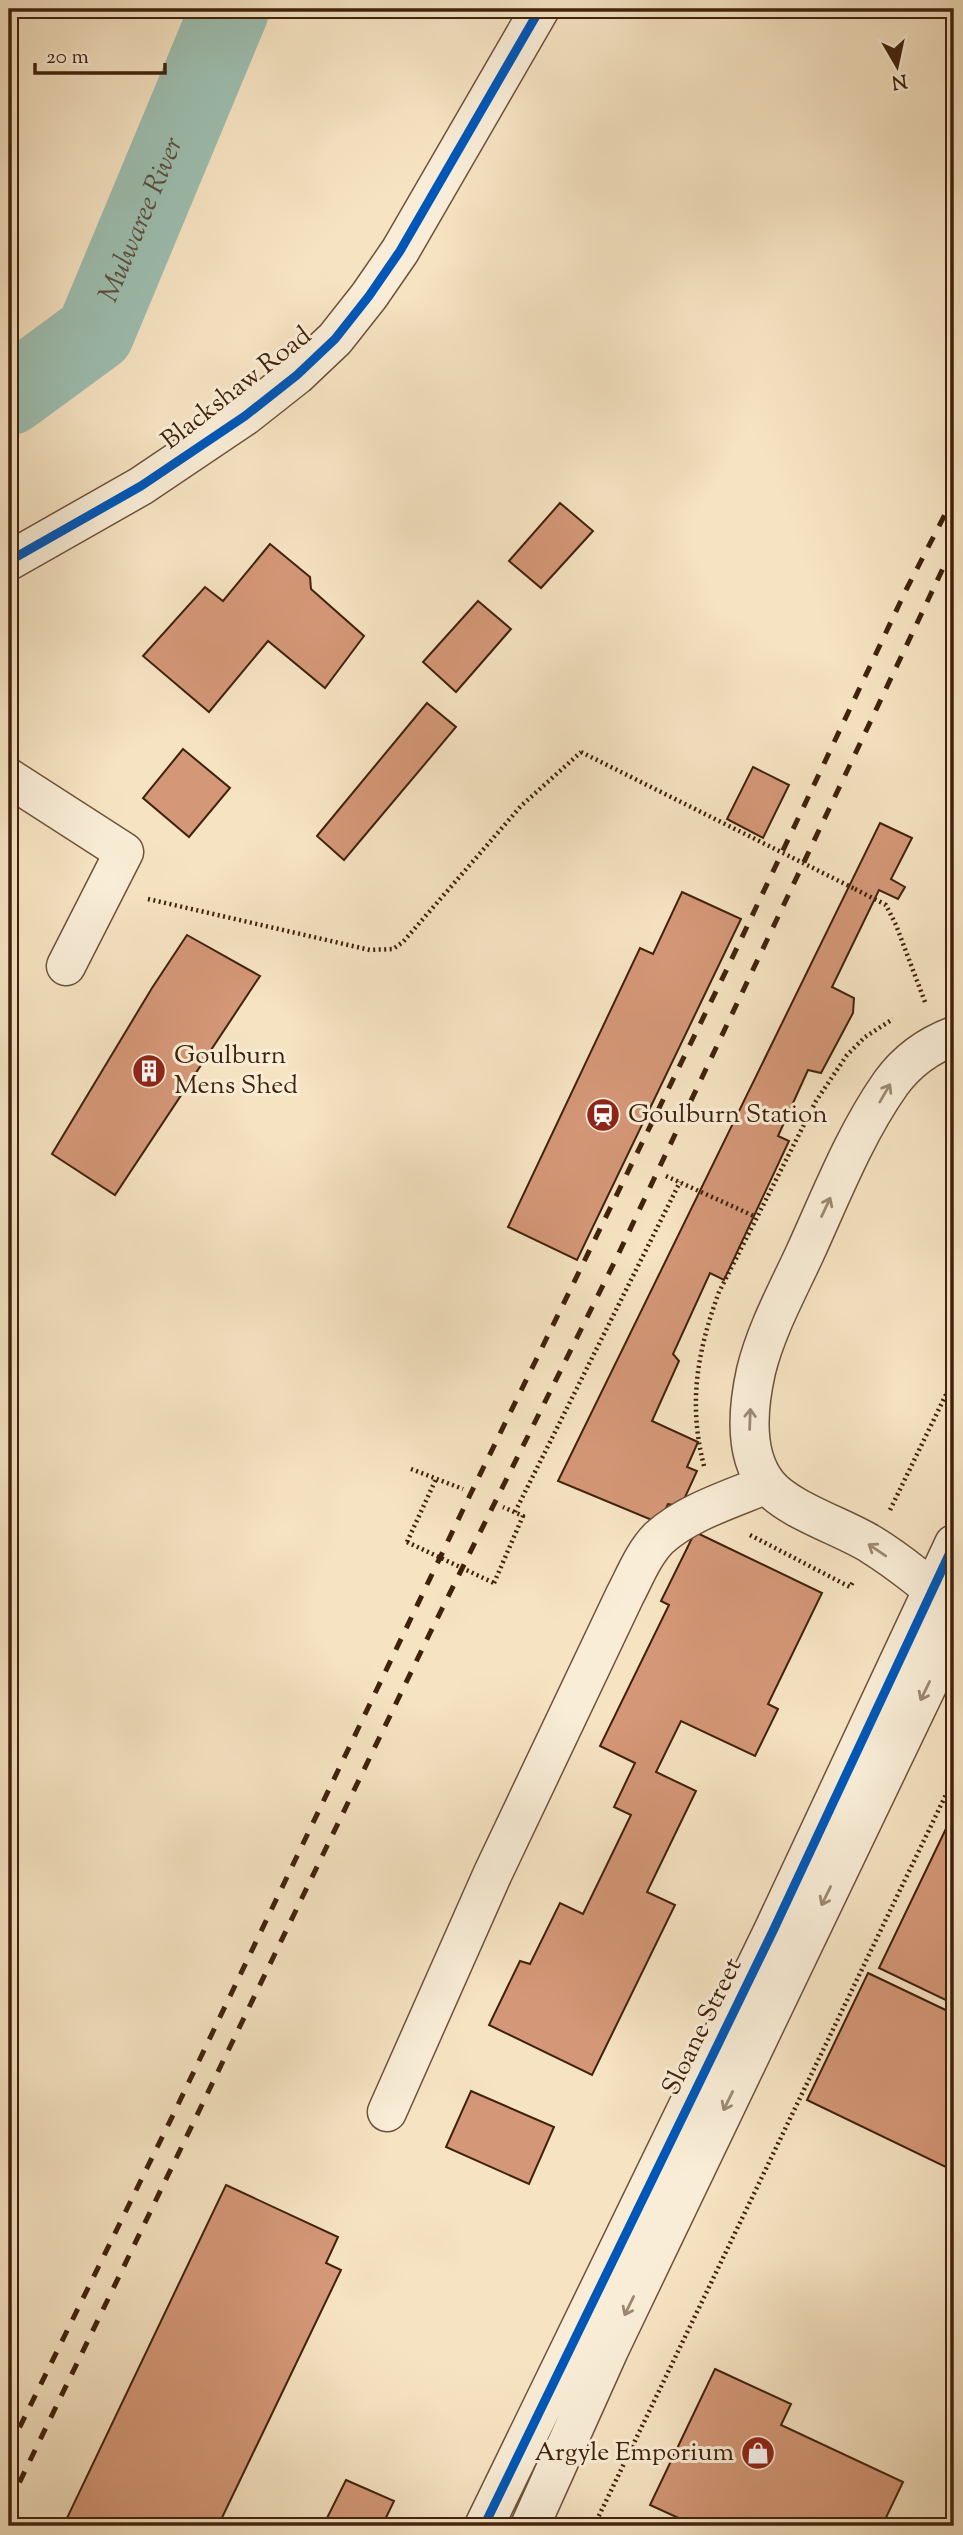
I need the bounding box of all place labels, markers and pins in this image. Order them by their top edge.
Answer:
place label: Goulburn Mens Shed [174,1038,298,1105]
building icon: Goulburn Mens Shed [130,1052,168,1090]
station icon: Goulburn Station [584,1096,622,1134]
place label: Goulburn Station [628,1097,828,1134]
shop icon: Argyle Emporium [739,2434,777,2472]
place label: Argyle Emporium [534,2435,734,2472]

